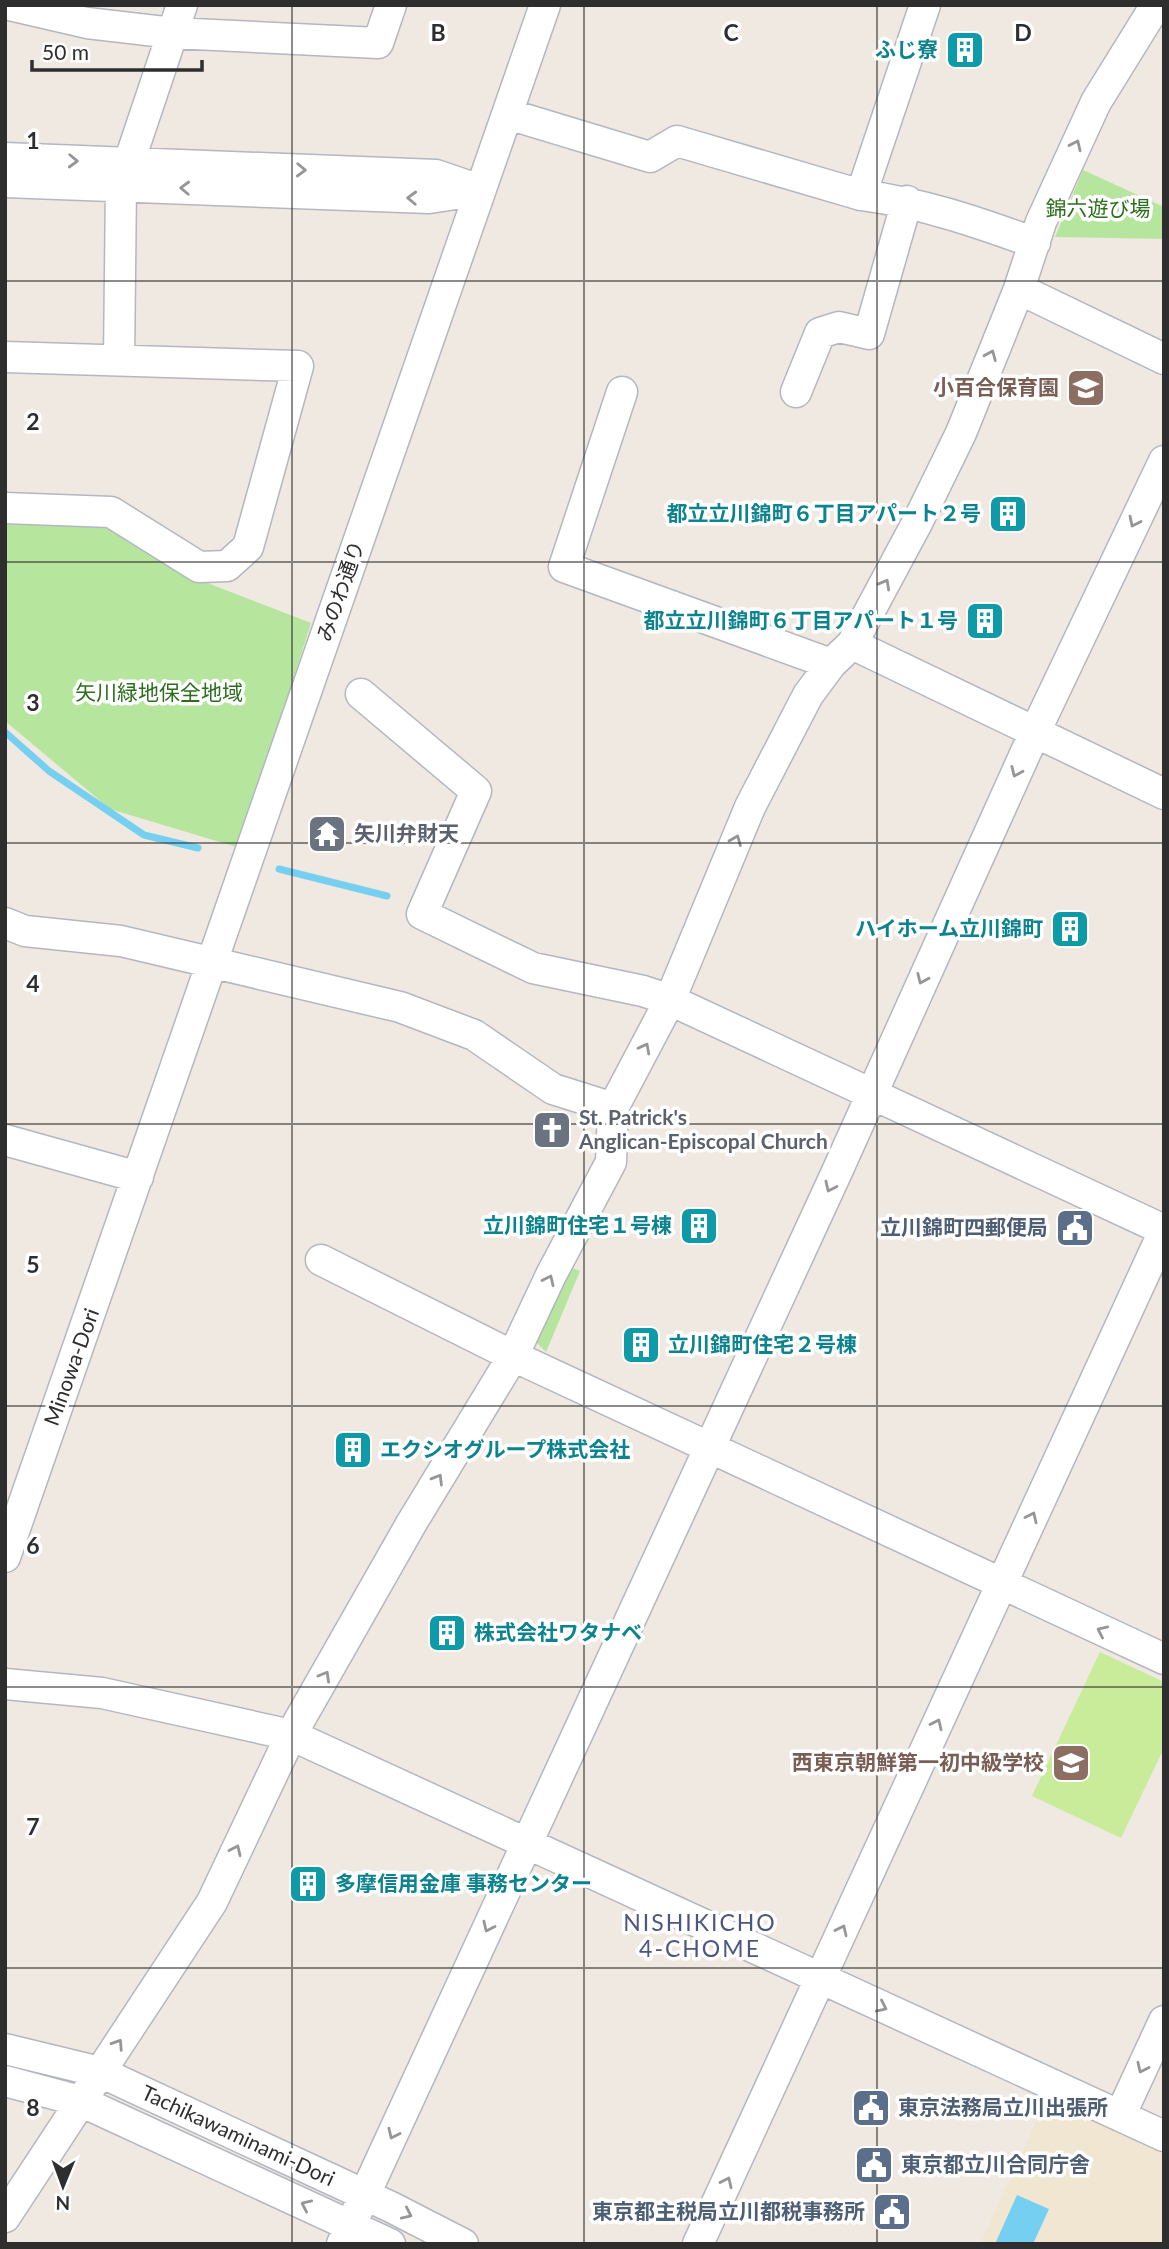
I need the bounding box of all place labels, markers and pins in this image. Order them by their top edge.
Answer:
building icon: ふじ寮 [944,29,986,71]
place label: ふじ寮 [875,36,938,61]
school or university icon: 小百合保育園 [1065,367,1107,409]
place label: 小百合保育園 [933,374,1059,399]
building icon: 都立立川錦町６丁目アパート２号 [987,493,1029,535]
place label: 都立立川錦町６丁目アパート２号 [666,500,981,525]
building icon: 都立立川錦町６丁目アパート１号 [964,600,1006,642]
place label: 都立立川錦町６丁目アパート１号 [643,607,958,632]
temple icon: 矢川弁財天 [306,813,348,855]
place label: 矢川弁財天 [354,820,459,845]
building icon: ハイホーム立川錦町 [1049,908,1091,950]
place label: ハイホーム立川錦町 [855,915,1043,940]
place label: St. Patrick's Anglican-Episcopal Church [578,1104,828,1153]
church icon: St. Patrick's Anglican-Episcopal Church [531,1109,573,1151]
building icon: 立川錦町住宅１号棟 [678,1205,720,1247]
public building icon: 立川錦町四郵便局 [1054,1207,1096,1249]
place label: 立川錦町住宅１号棟 [483,1212,672,1237]
place label: 立川錦町四郵便局 [880,1214,1048,1239]
building icon: 立川錦町住宅２号棟 [620,1324,662,1366]
place label: 立川錦町住宅２号棟 [668,1331,857,1356]
building icon: エクシオグループ株式会社 [332,1429,374,1471]
place label: エクシオグループ株式会社 [380,1436,630,1461]
building icon: 株式会社ワタナベ [426,1612,468,1654]
place label: 株式会社ワタナベ [474,1619,642,1644]
school or university icon: 西東京朝鮮第一初中級学校 [1050,1742,1092,1784]
place label: 西東京朝鮮第一初中級学校 [792,1749,1044,1774]
building icon: 多摩信用金庫 事務センター [287,1863,329,1905]
place label: 多摩信用金庫 事務センター [335,1870,592,1895]
public building icon: 東京法務局立川出張所 [850,2087,892,2129]
place label: 東京法務局立川出張所 [898,2094,1108,2119]
public building icon: 東京都立川合同庁舎 [853,2144,895,2186]
place label: 東京都立川合同庁舎 [901,2151,1090,2176]
public building icon: 東京都主税局立川都税事務所 [871,2191,913,2233]
place label: 東京都主税局立川都税事務所 [592,2198,865,2223]

